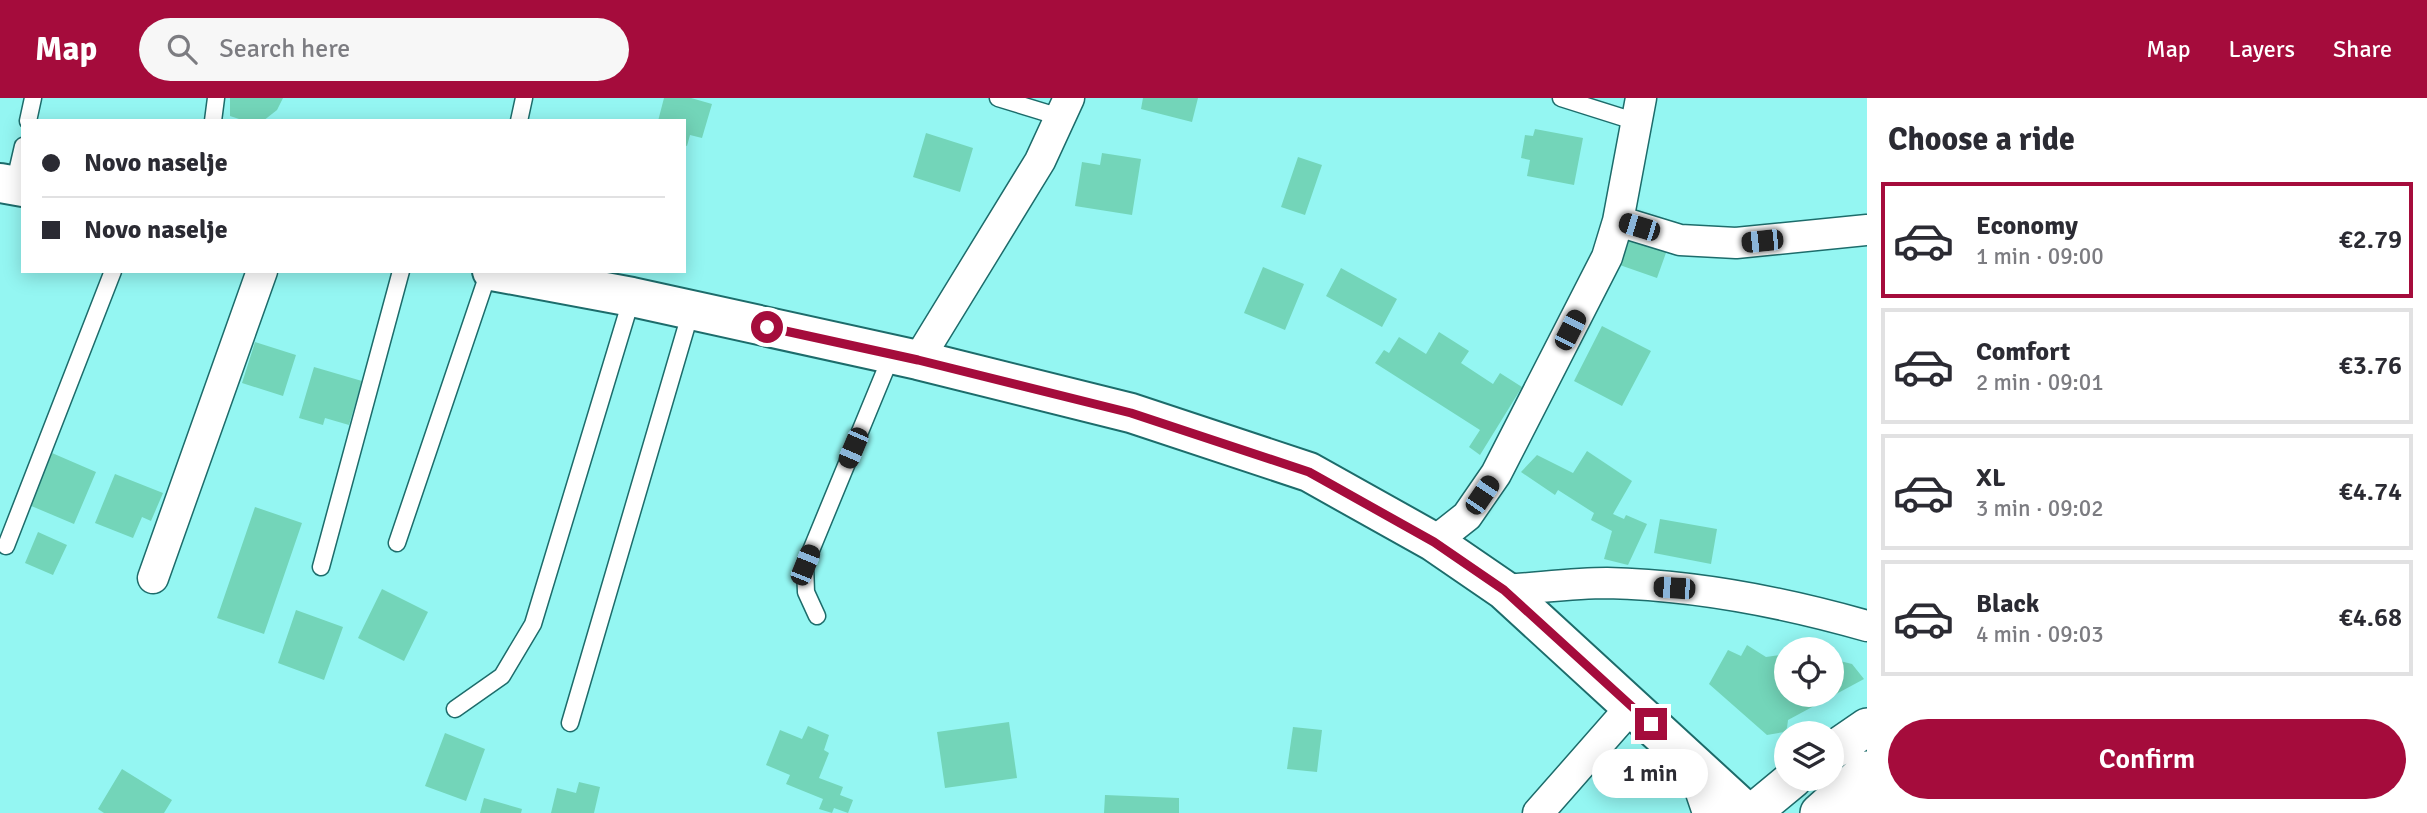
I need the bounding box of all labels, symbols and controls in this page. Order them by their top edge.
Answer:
search box [139,18,629,81]
text: Map [35,29,97,70]
icon: search [163,30,201,68]
text: Search here [219,33,350,65]
text: Map [2146,34,2191,64]
text: Layers [2229,34,2295,64]
text: Share [2333,34,2392,64]
text: Choose a ride [1888,120,2075,159]
text: Novo naselje [84,147,228,179]
icon: car [1892,209,1955,272]
text: Economy [1976,210,2078,242]
car [1616,211,1663,243]
text: Novo naselje [84,214,228,246]
text: €2.79 [2339,224,2402,256]
car [1741,228,1784,254]
text: 1 min · 09:00 [1976,242,2104,271]
car [1552,307,1589,353]
route start [751,311,783,343]
icon: car [1892,335,1955,398]
text: Comfort [1976,336,2070,368]
text: €3.76 [2339,350,2402,382]
text: 2 min · 09:01 [1976,368,2104,397]
car [836,425,871,471]
icon: car [1892,461,1955,524]
text: XL [1976,462,2006,494]
car [1462,472,1503,518]
text: €4.74 [2339,476,2402,508]
text: 3 min · 09:02 [1976,494,2104,523]
car [788,542,823,588]
car [1653,576,1696,600]
icon: car [1892,587,1955,650]
text: Black [1976,588,2039,620]
text: €4.68 [2339,602,2402,634]
text: 4 min · 09:03 [1976,620,2104,649]
map controls [1774,637,1844,791]
button: locate [1774,637,1844,707]
route end [1635,708,1667,740]
button: Confirm [1888,719,2406,799]
button: layers [1774,721,1844,791]
callout: 1 min [1593,748,1709,798]
text: 1 min [1622,759,1678,788]

